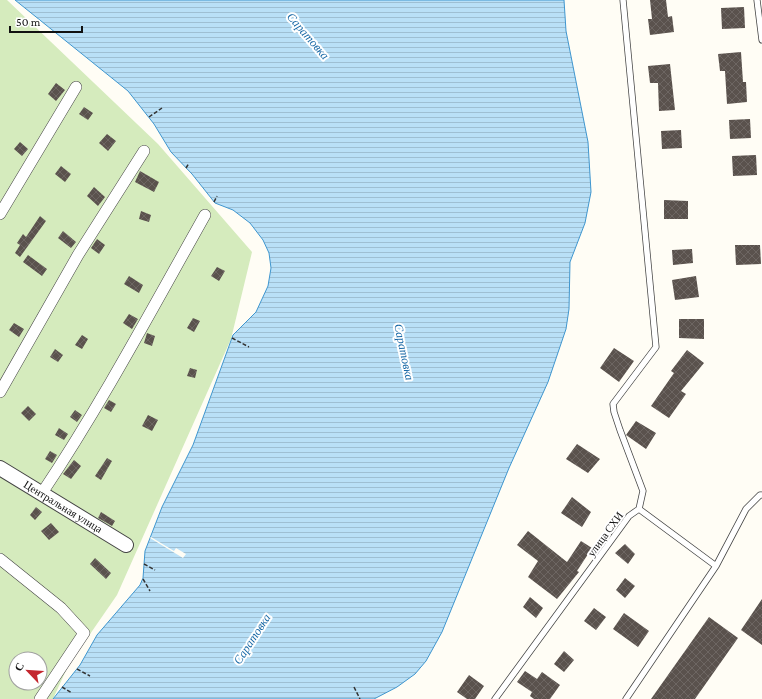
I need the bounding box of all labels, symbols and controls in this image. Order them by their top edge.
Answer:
scale bar [10,8,82,34]
water label: Саратовка [284,10,332,62]
text: 50 m [16,15,41,29]
water label: Саратовка [391,323,417,381]
street label: Центральная улица [22,478,105,535]
street label: улица СХИ [585,509,625,559]
water label: Саратовка [231,611,273,667]
north arrow [8,651,48,691]
text: С [12,661,26,673]

